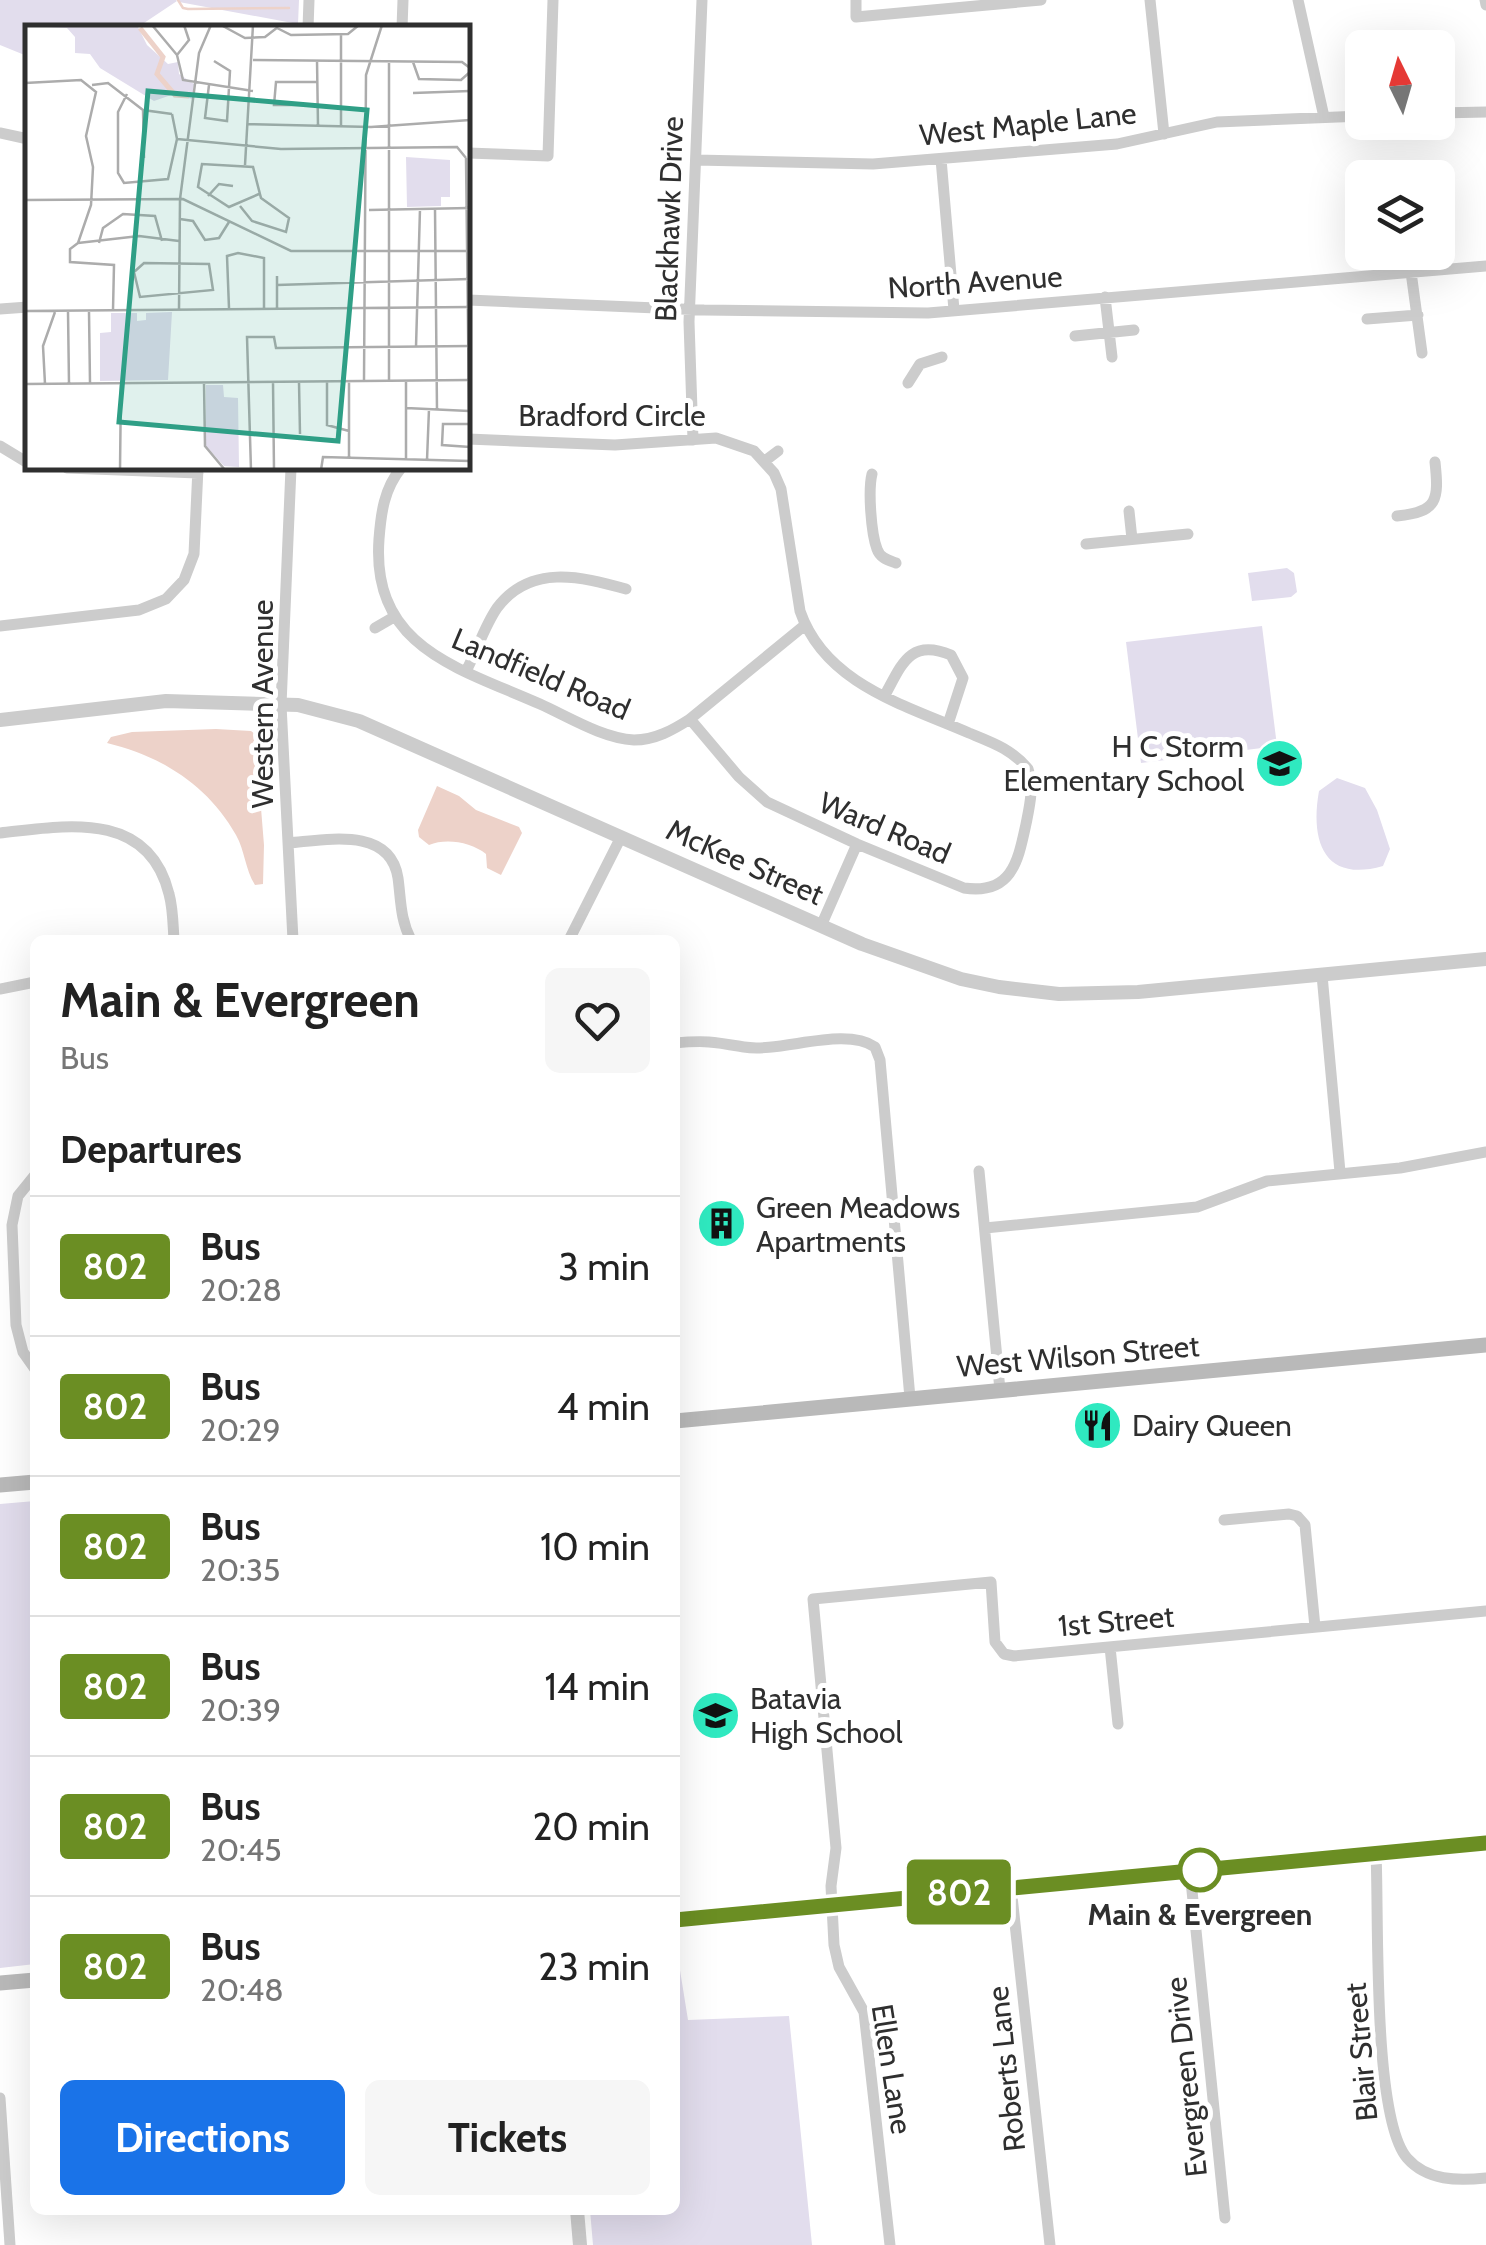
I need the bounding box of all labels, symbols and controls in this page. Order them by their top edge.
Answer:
inset map [25,25,470,470]
north arrow [1345,30,1455,140]
map controls [1345,30,1455,270]
street label: West Maple Lane [918,94,1138,154]
street label: Blackhawk Drive [647,116,691,322]
button: layers [1345,160,1455,270]
street label: North Avenue [886,257,1064,307]
street label: Bradford Circle [518,397,706,434]
street label: Western Avenue [244,600,281,808]
street label: Landfield Road [446,620,636,728]
place label: H C Storm Elementary School [1004,728,1244,799]
school or university icon: H C Storm Elementary School [1253,737,1305,789]
street label: Ward Road [814,784,956,872]
street label: McKee Street [661,811,829,913]
button: heart [545,968,650,1073]
text: Main & Evergreen [60,971,420,1029]
text: Bus [60,1038,109,1077]
text: Departures [60,1126,242,1173]
place label: Green Meadows Apartments [756,1189,960,1260]
building icon: Green Meadows Apartments [695,1198,747,1250]
text: Bus [200,1223,261,1270]
text: 3 min [558,1243,650,1290]
text: 802 [83,1245,147,1288]
text: 20:28 [200,1270,282,1309]
street label: West Wilson Street [955,1327,1201,1385]
text: Bus [200,1363,261,1410]
text: 4 min [557,1383,650,1430]
text: 802 [83,1385,147,1428]
restaurant icon: Dairy Queen [1071,1399,1123,1451]
place label: Dairy Queen [1132,1407,1292,1444]
text: 20:29 [200,1410,281,1449]
text: Bus [200,1503,261,1550]
text: 10 min [540,1523,650,1570]
text: 802 [83,1525,147,1568]
text: 20:35 [200,1550,280,1589]
street label: 1st Street [1057,1598,1175,1644]
text: Bus [200,1643,261,1690]
text: 14 min [544,1663,650,1710]
text: 802 [83,1665,147,1708]
place label: Batavia High School [750,1680,903,1751]
school or university icon: Batavia High School [689,1689,741,1741]
text: 20:39 [200,1690,281,1729]
text: Bus [200,1783,261,1830]
text: 20 min [532,1803,650,1850]
text: 802 [83,1805,147,1848]
text: 20:45 [200,1830,282,1869]
marker: Main & Evergreen [1179,1849,1221,1891]
line badge: 802 [902,1860,1016,1924]
text: 802 [927,1871,991,1914]
place label: Main & Evergreen [1088,1896,1312,1933]
text: Bus [200,1923,261,1970]
text: 23 min [538,1943,650,1990]
text: 802 [83,1945,147,1988]
text: 20:48 [200,1970,284,2009]
street label: Evergreen Drive [1157,1975,1215,2179]
street label: Blair Street [1337,1981,1385,2123]
street label: Roberts Lane [979,1984,1033,2154]
street label: Ellen Lane [863,2001,921,2137]
button: Directions [60,2080,345,2195]
button: Tickets [365,2080,650,2195]

